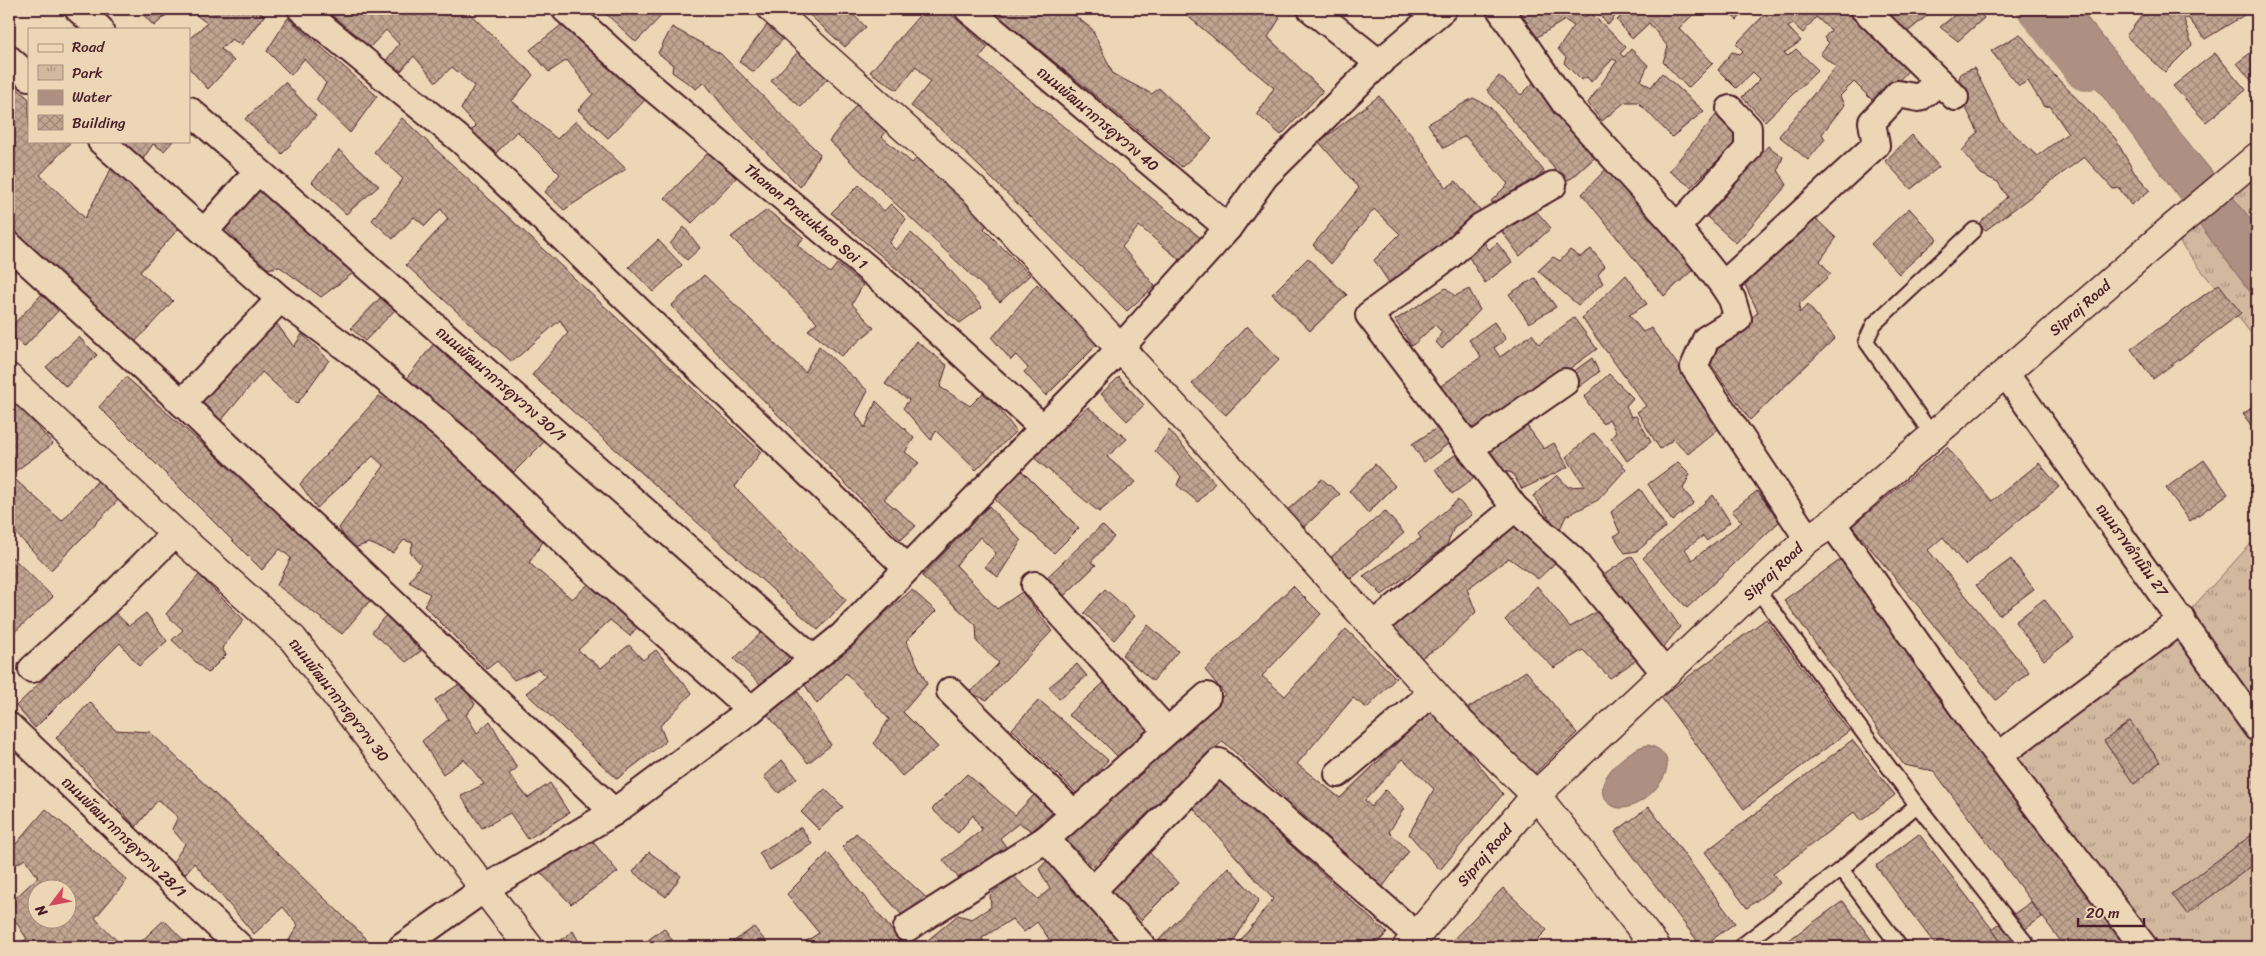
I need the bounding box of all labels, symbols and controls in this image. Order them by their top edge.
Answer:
legend [28,28,190,142]
text: Road [72,34,105,60]
text: Park [72,60,103,86]
street label: ถนนพัฒนาการคูขวาง 40 [1031,60,1165,178]
text: Water [72,84,112,110]
text: Building [72,110,126,136]
street label: Thanon Pratukhao Soi 1 [738,157,874,276]
street label: Sipraj Road [2043,273,2118,343]
street label: ถนนพัฒนาการคูขวาง 30/1 [430,320,572,448]
street label: ถนนราขดำเนิน 27 [2089,498,2176,604]
street label: Sipraj Road [1737,536,1810,607]
street label: ถนนพัฒนาการคูขวาง 30 [282,632,396,768]
street label: ถนนพัฒนาการคูขวาง 28/1 [55,770,193,904]
street label: Sipraj Road [1450,817,1520,893]
north arrow [28,878,78,928]
scale bar [2078,896,2145,928]
text: N [28,900,55,922]
text: 20 m [2086,900,2120,926]

